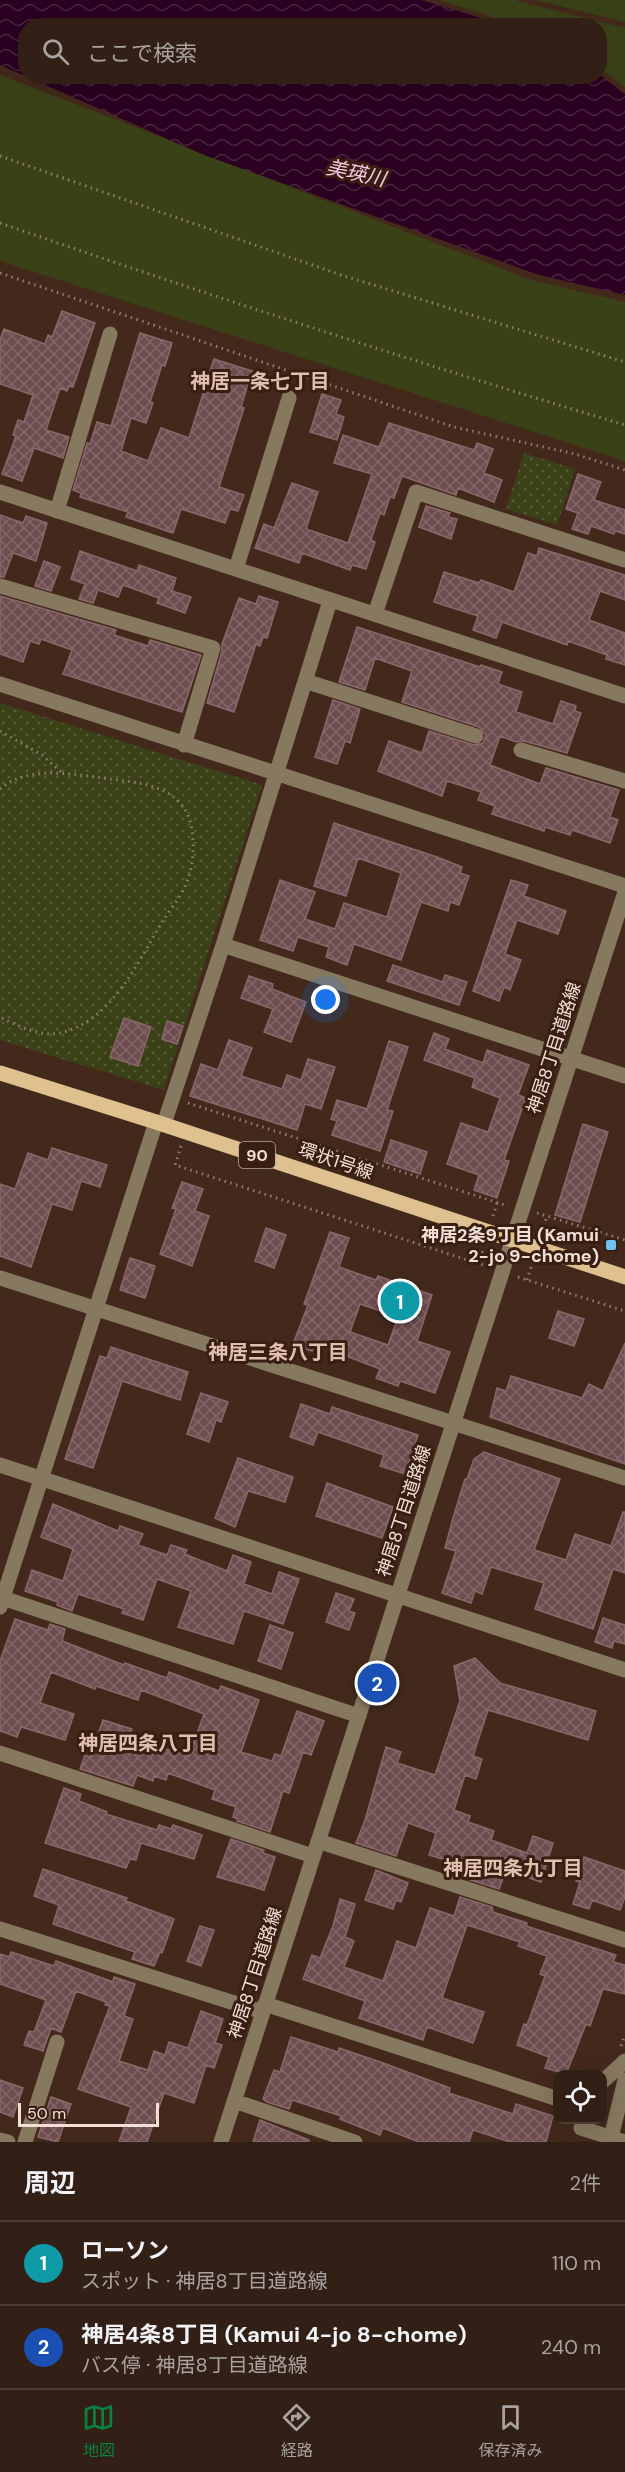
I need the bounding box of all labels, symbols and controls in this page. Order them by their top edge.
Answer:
search box [18,18,607,84]
icon: search [39,35,72,68]
text: ここで検索 [87,39,197,68]
water label: 美瑛川 [324,154,390,192]
district label: 神居一条七丁目 [190,368,330,394]
street label: 神居8丁目道路線 [521,979,587,1117]
your location [311,985,340,1014]
street label: 環状1号線 [295,1137,377,1185]
road number: 90 [239,1142,275,1168]
place label: 神居2条9丁目 (Kamui 2-jo 9-chome) [421,1223,599,1268]
marker: 神居2条9丁目 (Kamui 2-jo 9-chome) [604,1238,618,1252]
pin: 1 [380,1278,420,1324]
district label: 神居三条八丁目 [208,1339,348,1365]
street label: 神居8丁目道路線 [371,1442,437,1580]
pin: 2 [358,1660,397,1706]
district label: 神居四条八丁目 [78,1730,218,1756]
district label: 神居四条九丁目 [443,1855,583,1881]
street label: 神居8丁目道路線 [222,1904,288,2042]
map controls [553,2070,607,2124]
button: locate [553,2070,607,2124]
scale bar [18,2100,159,2128]
text: 50 m [27,2103,66,2124]
text: 周辺 [24,2166,76,2200]
text: 2件 [569,2170,601,2196]
text: ローソン [81,2236,169,2265]
text: 1 [40,2250,47,2276]
text: 110 m [552,2250,601,2276]
text: スポット · 神居8丁目道路線 [81,2268,328,2294]
text: 神居4条8丁目 (Kamui 4-jo 8-chome) [81,2320,467,2349]
text: 2 [38,2334,49,2360]
text: 240 m [541,2334,601,2360]
text: バス停 · 神居8丁目道路線 [81,2352,308,2378]
tab: 地図 [82,2401,115,2461]
tab: 経路 [280,2401,313,2461]
tab: 保存済み [478,2401,542,2461]

